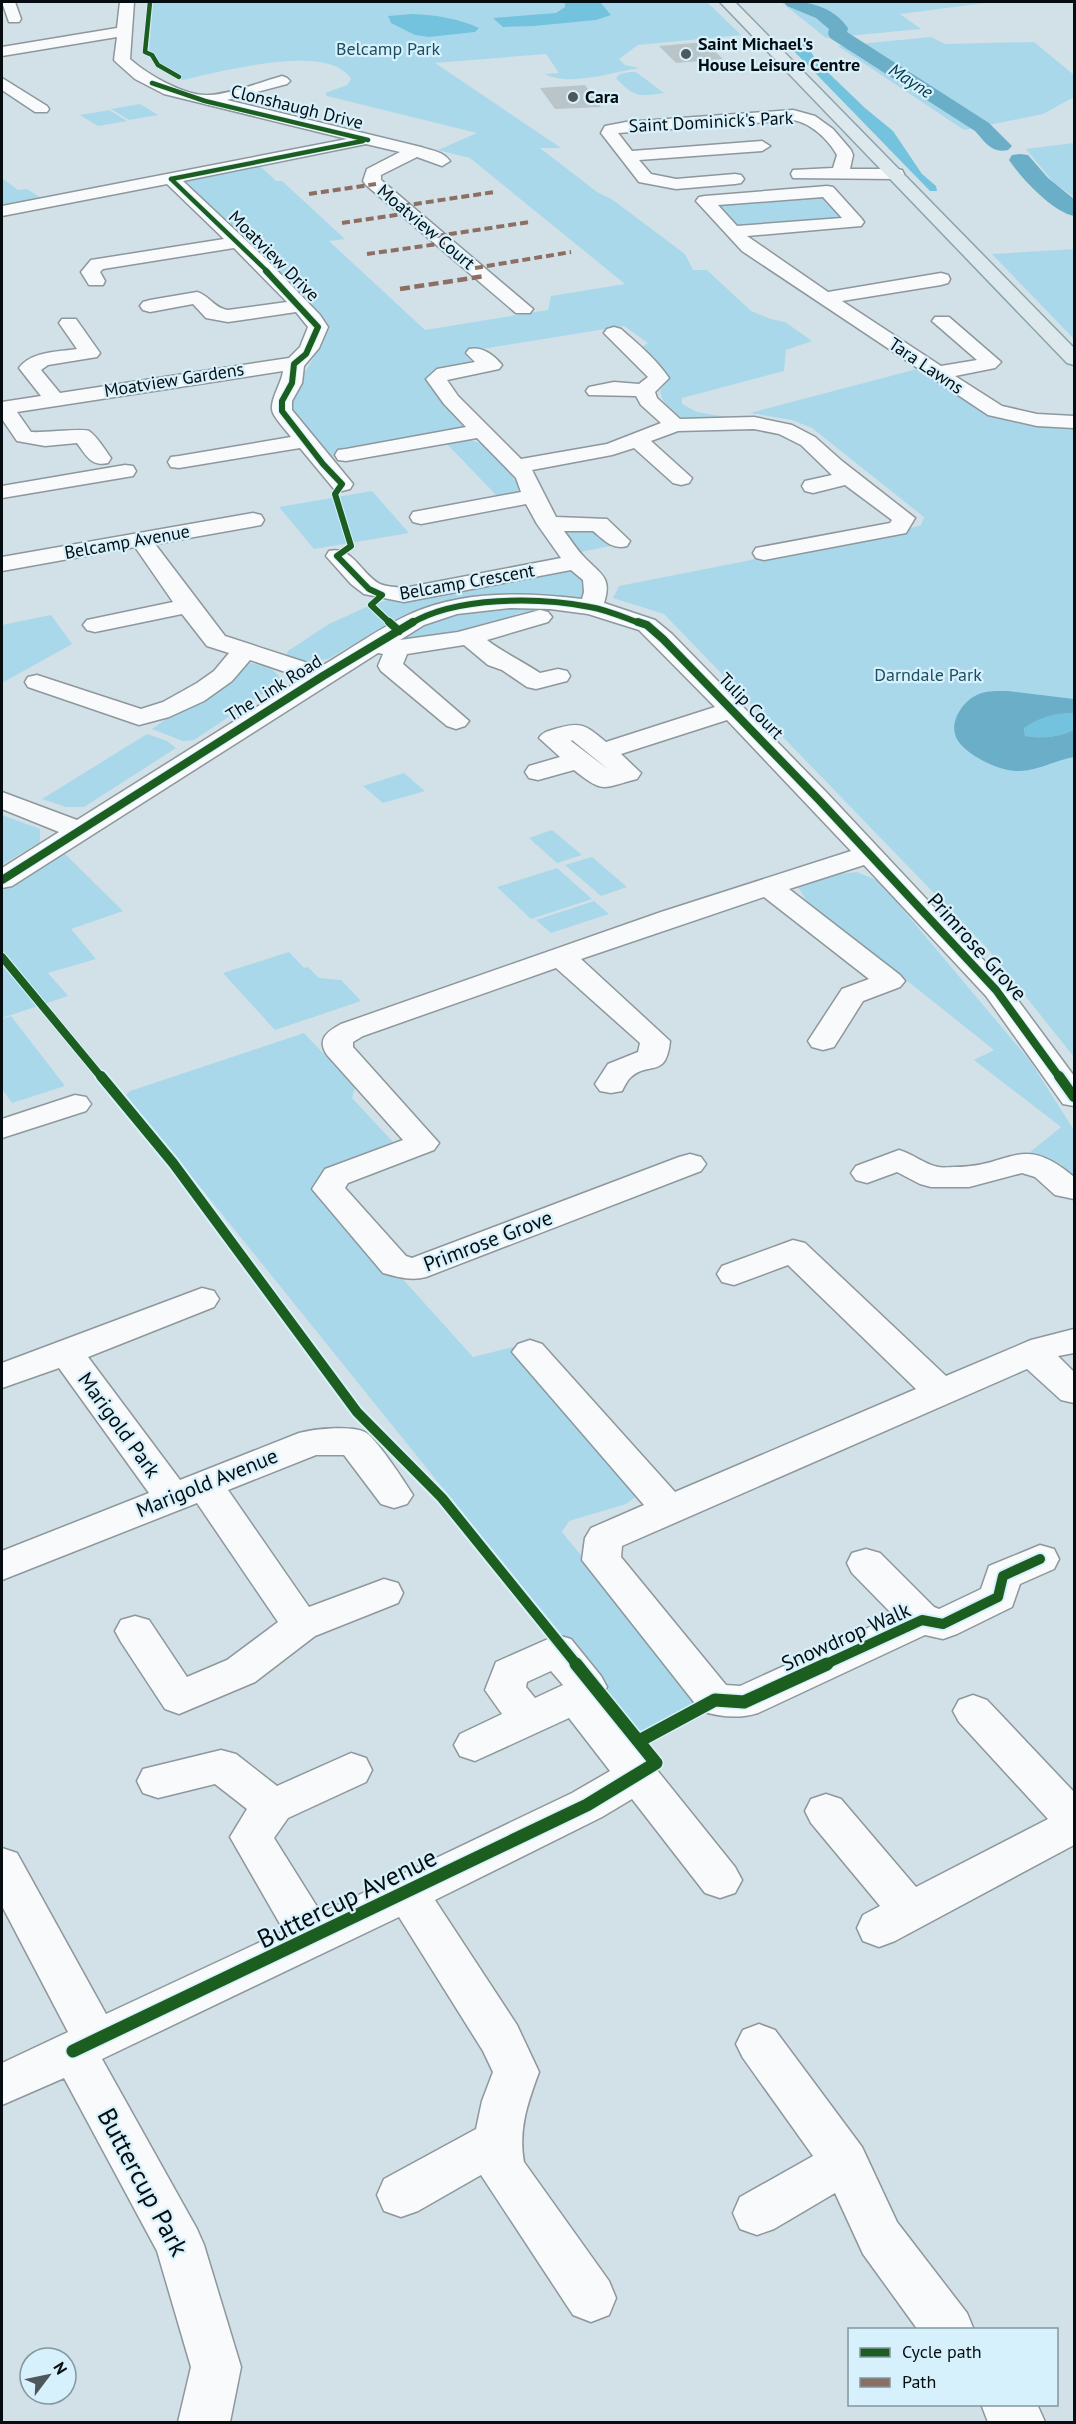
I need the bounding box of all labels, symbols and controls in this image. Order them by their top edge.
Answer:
place label: Saint Michael's House Leisure Centre [698,32,860,76]
park label: Belcamp Park [336,37,440,60]
marker: Saint Michael's House Leisure Centre [679,47,693,61]
water label: Mayne [885,58,938,104]
street label: Clonshaugh Drive [228,79,366,134]
place label: Cara [585,85,619,108]
marker: Cara [566,90,580,104]
street label: Saint Dominick's Park [628,106,794,137]
street label: Moatview Court [373,179,480,274]
street label: Moatview Drive [224,205,325,306]
street label: Tara Lawns [884,332,968,399]
street label: Moatview Gardens [102,357,245,402]
street label: Belcamp Avenue [62,519,191,564]
street label: Belcamp Crescent [398,558,536,605]
street label: The Link Road [222,649,326,726]
park label: Darndale Park [874,663,982,686]
street label: Tulip Court [714,667,789,744]
street label: Primrose Grove [922,887,1033,1006]
street label: Primrose Grove [420,1204,556,1277]
street label: Marigold Park [72,1367,167,1483]
street label: Marigold Avenue [132,1442,282,1523]
street label: Snowdrop Walk [777,1596,915,1677]
street label: Buttercup Avenue [252,1840,442,1955]
street label: Buttercup Park [91,2102,197,2262]
legend [848,2328,1058,2406]
text: Cycle path [902,2340,982,2363]
north arrow [18,2346,78,2406]
text: N [49,2358,72,2378]
text: Path [902,2370,936,2393]

